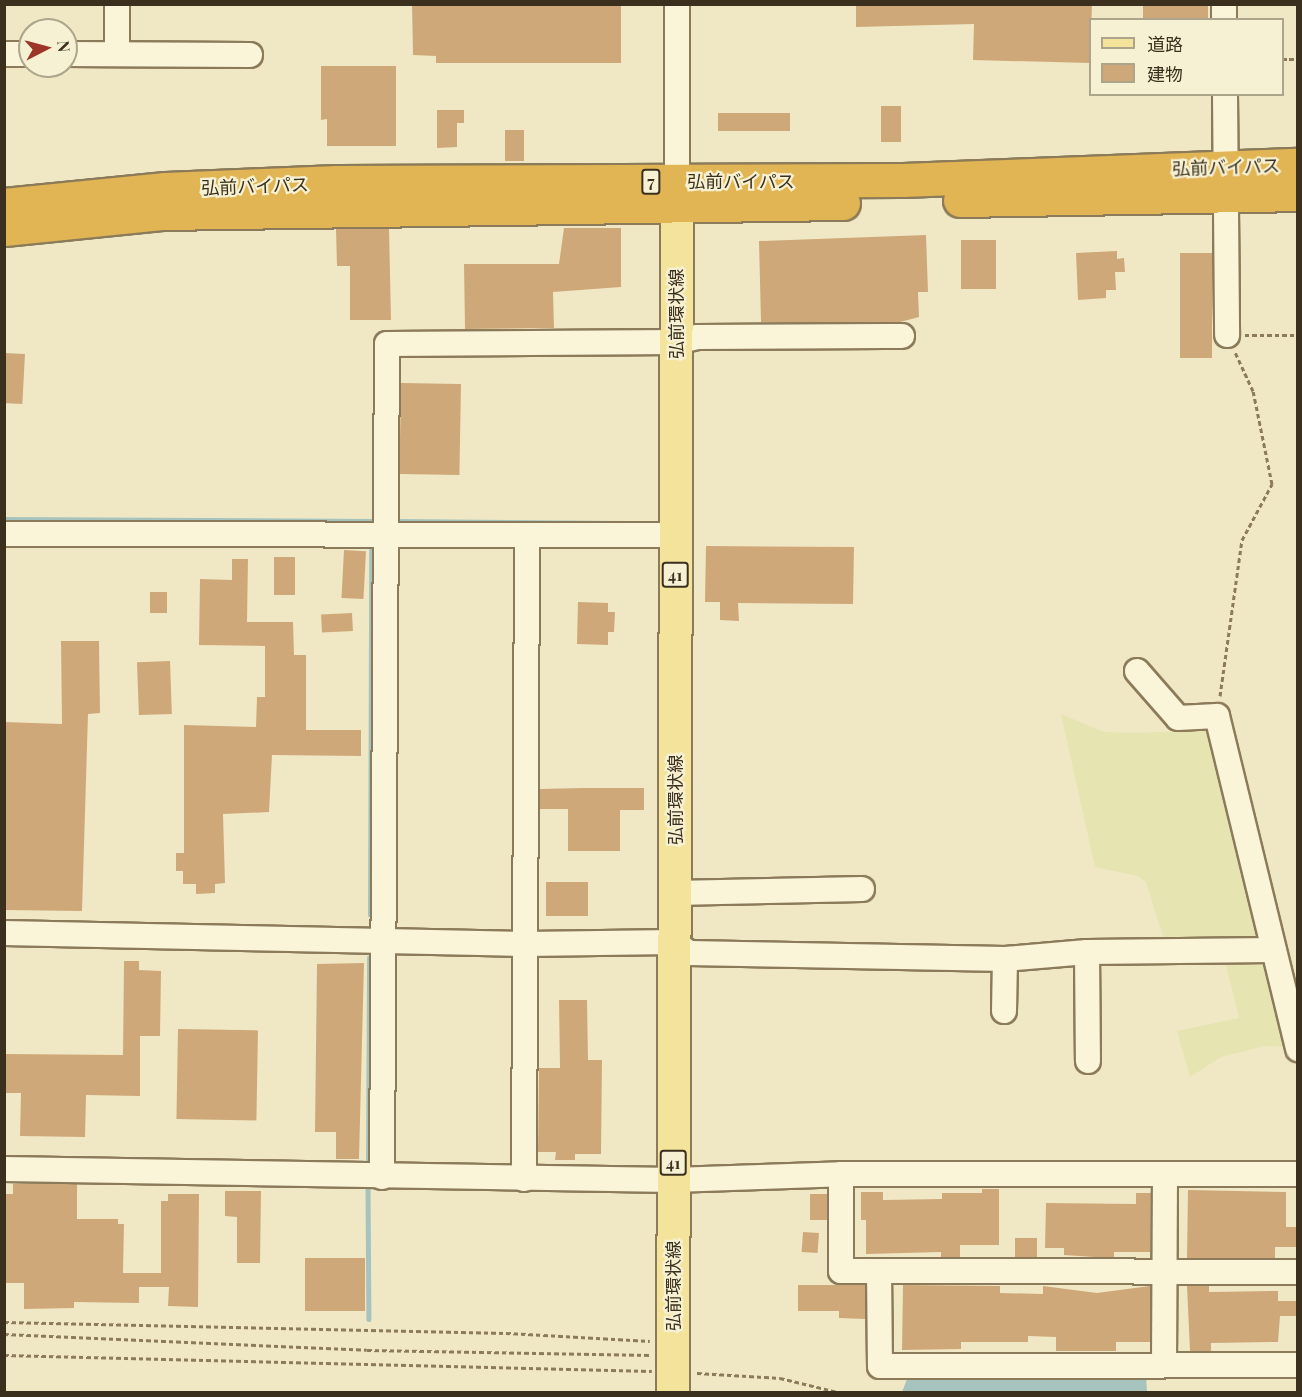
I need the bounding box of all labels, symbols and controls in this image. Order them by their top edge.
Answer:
north arrow [18,18,78,78]
legend [1089,18,1284,96]
text: 道路 [1147,32,1183,56]
text: N [53,39,75,53]
text: 建物 [1147,62,1183,86]
street label: 弘前バイパス [1172,154,1280,180]
road number: 7 [640,169,662,195]
street label: 弘前バイパス [687,170,795,192]
street label: 弘前バイパス [201,173,309,199]
street label: 弘前環状線 [665,269,687,359]
road number: 41 [662,562,688,588]
street label: 弘前環状線 [664,755,686,845]
road number: 41 [660,1150,686,1176]
street label: 弘前環状線 [662,1241,684,1331]

